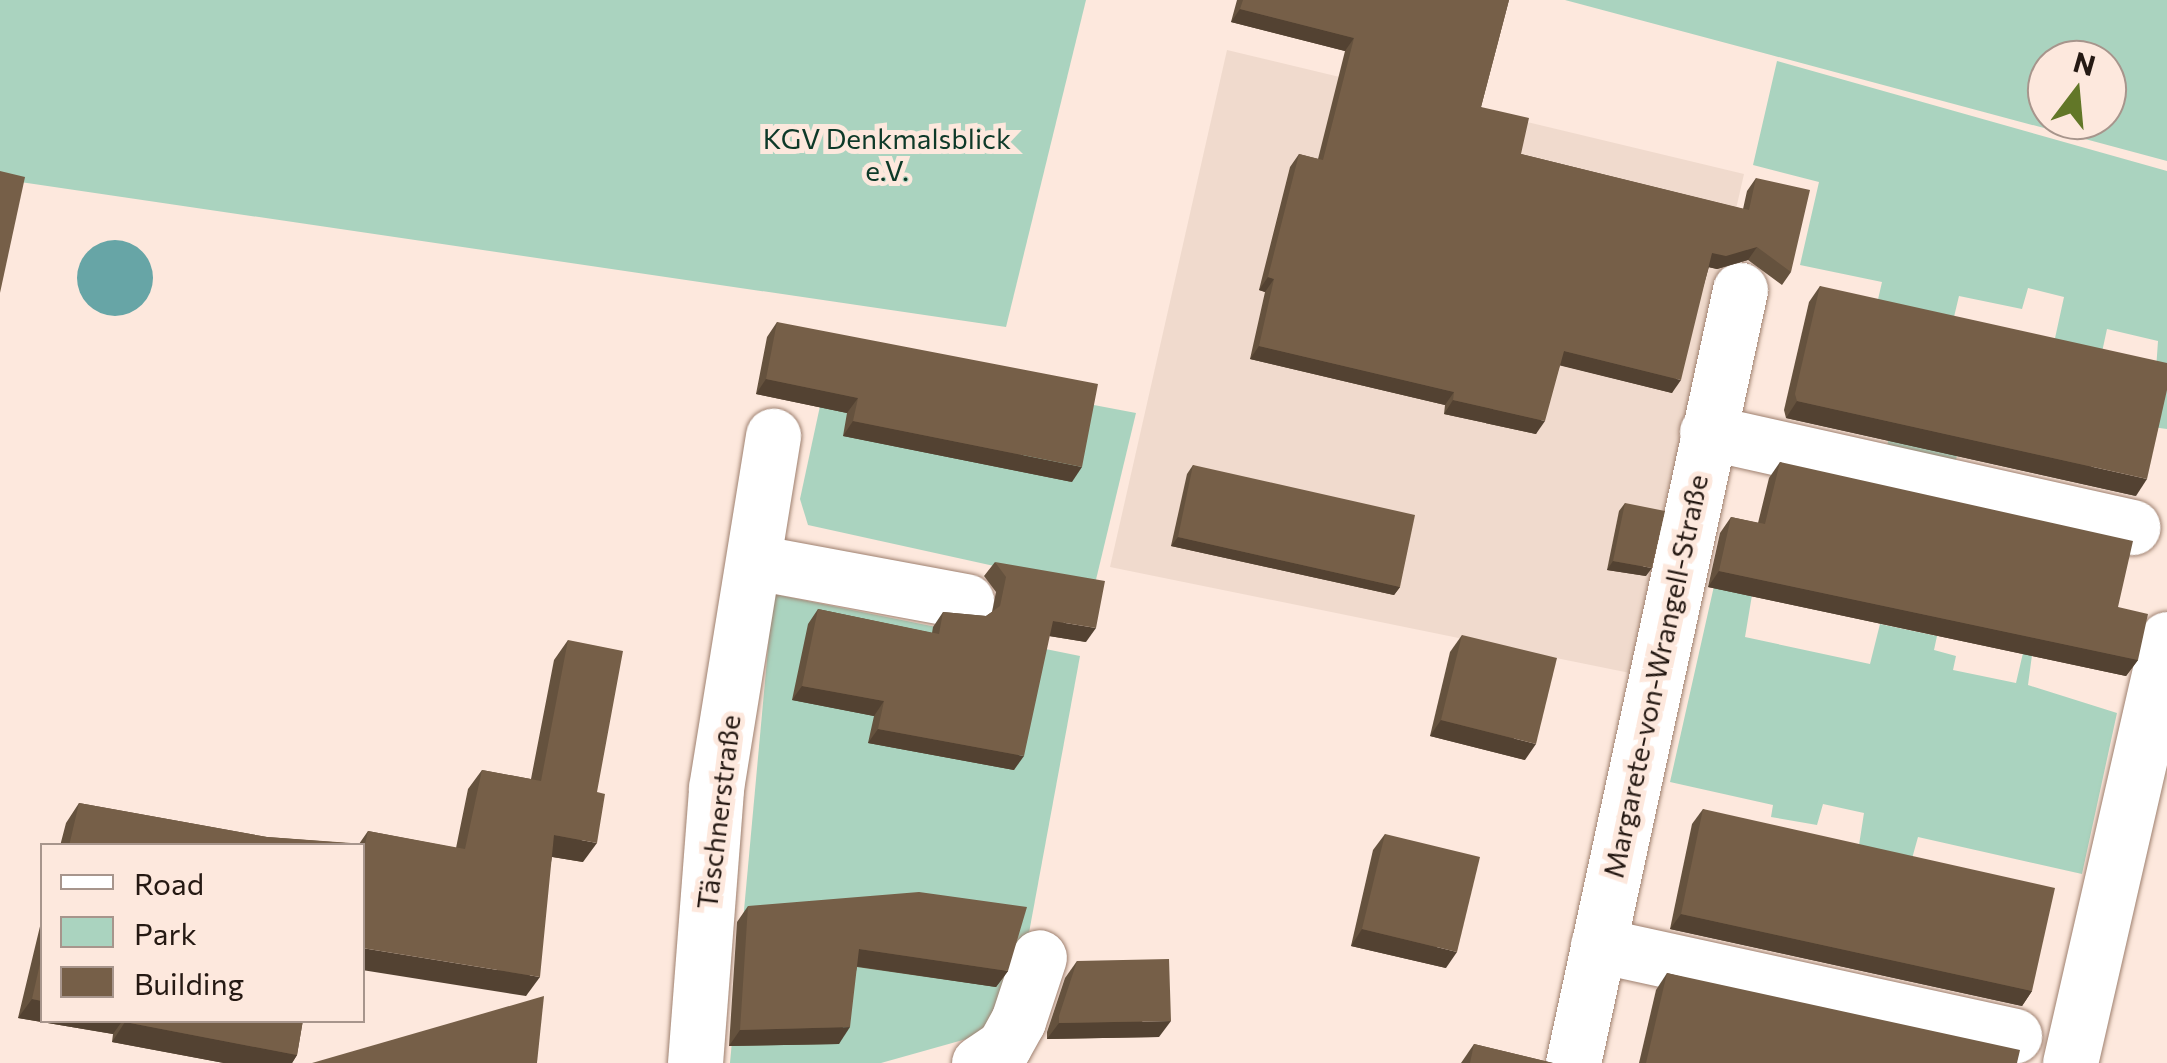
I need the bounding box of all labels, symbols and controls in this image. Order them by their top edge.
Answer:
north arrow [2027,40,2127,140]
text: N [2070,44,2099,82]
park label: KGV Denkmalsblick e.V. [763,121,1011,187]
street label: Margarete-von-Wrangell-Straße [1596,471,1714,881]
street label: Täschnerstraße [689,713,747,911]
legend [40,843,365,1023]
text: Road [134,864,204,901]
text: Park [134,914,197,951]
text: Building [134,964,244,1001]

